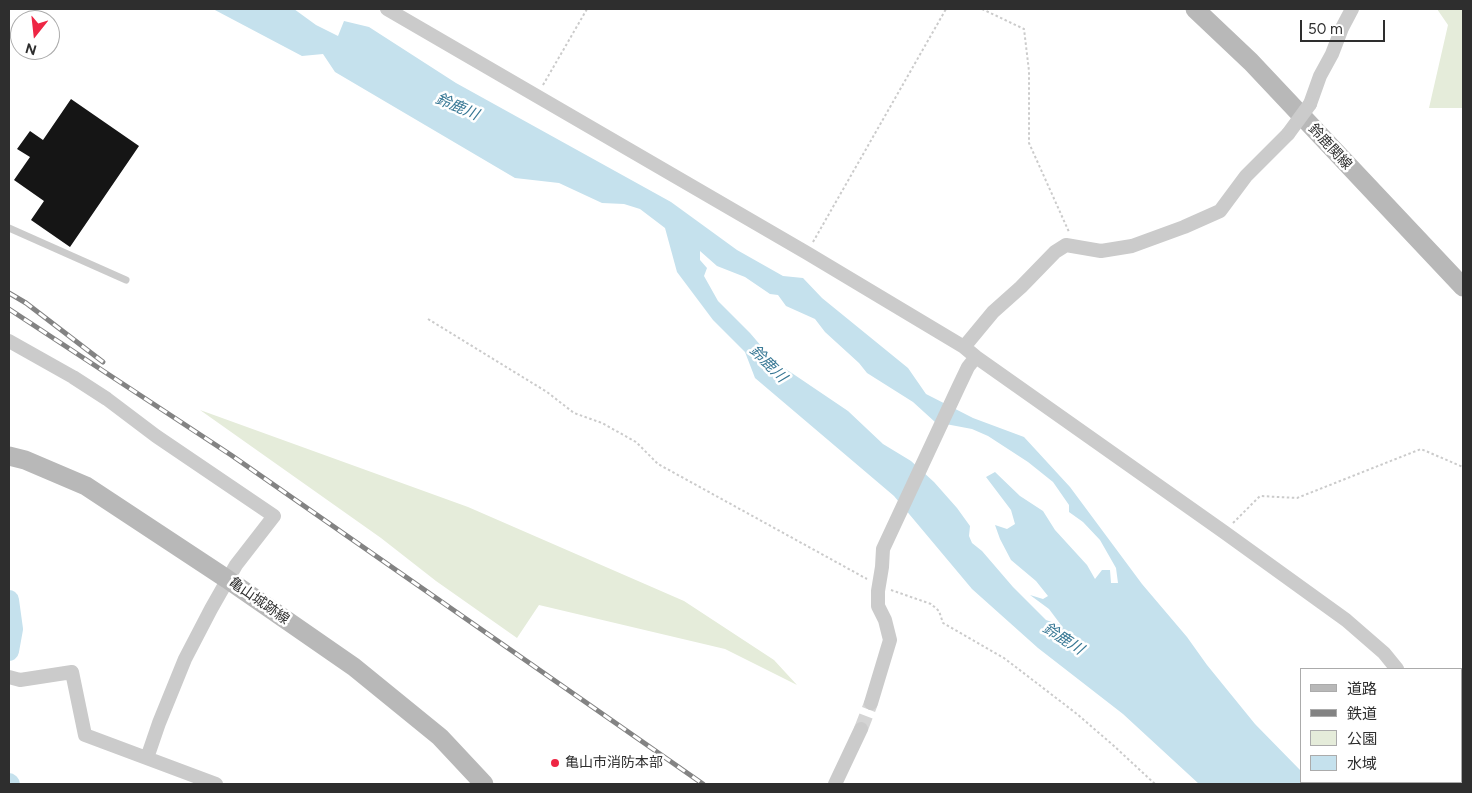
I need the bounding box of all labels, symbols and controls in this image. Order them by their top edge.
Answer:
north arrow [10,10,60,60]
scale bar [1302,10,1387,42]
text: 50 m [1308,20,1343,38]
text: N [23,39,39,59]
water label: 鈴鹿川 [433,90,481,124]
street label: 鈴鹿関線 [1305,121,1355,173]
water label: 鈴鹿川 [746,342,790,386]
street label: 亀山城跡線 [226,574,292,628]
water label: 鈴鹿川 [1039,619,1087,659]
legend [1300,668,1462,783]
text: 道路 [1347,680,1377,698]
text: 鉄道 [1347,705,1377,723]
text: 公園 [1347,730,1377,748]
place label: 亀山市消防本部 [565,755,663,771]
text: 水域 [1347,755,1377,773]
marker: 亀山市消防本部 [549,757,561,769]

